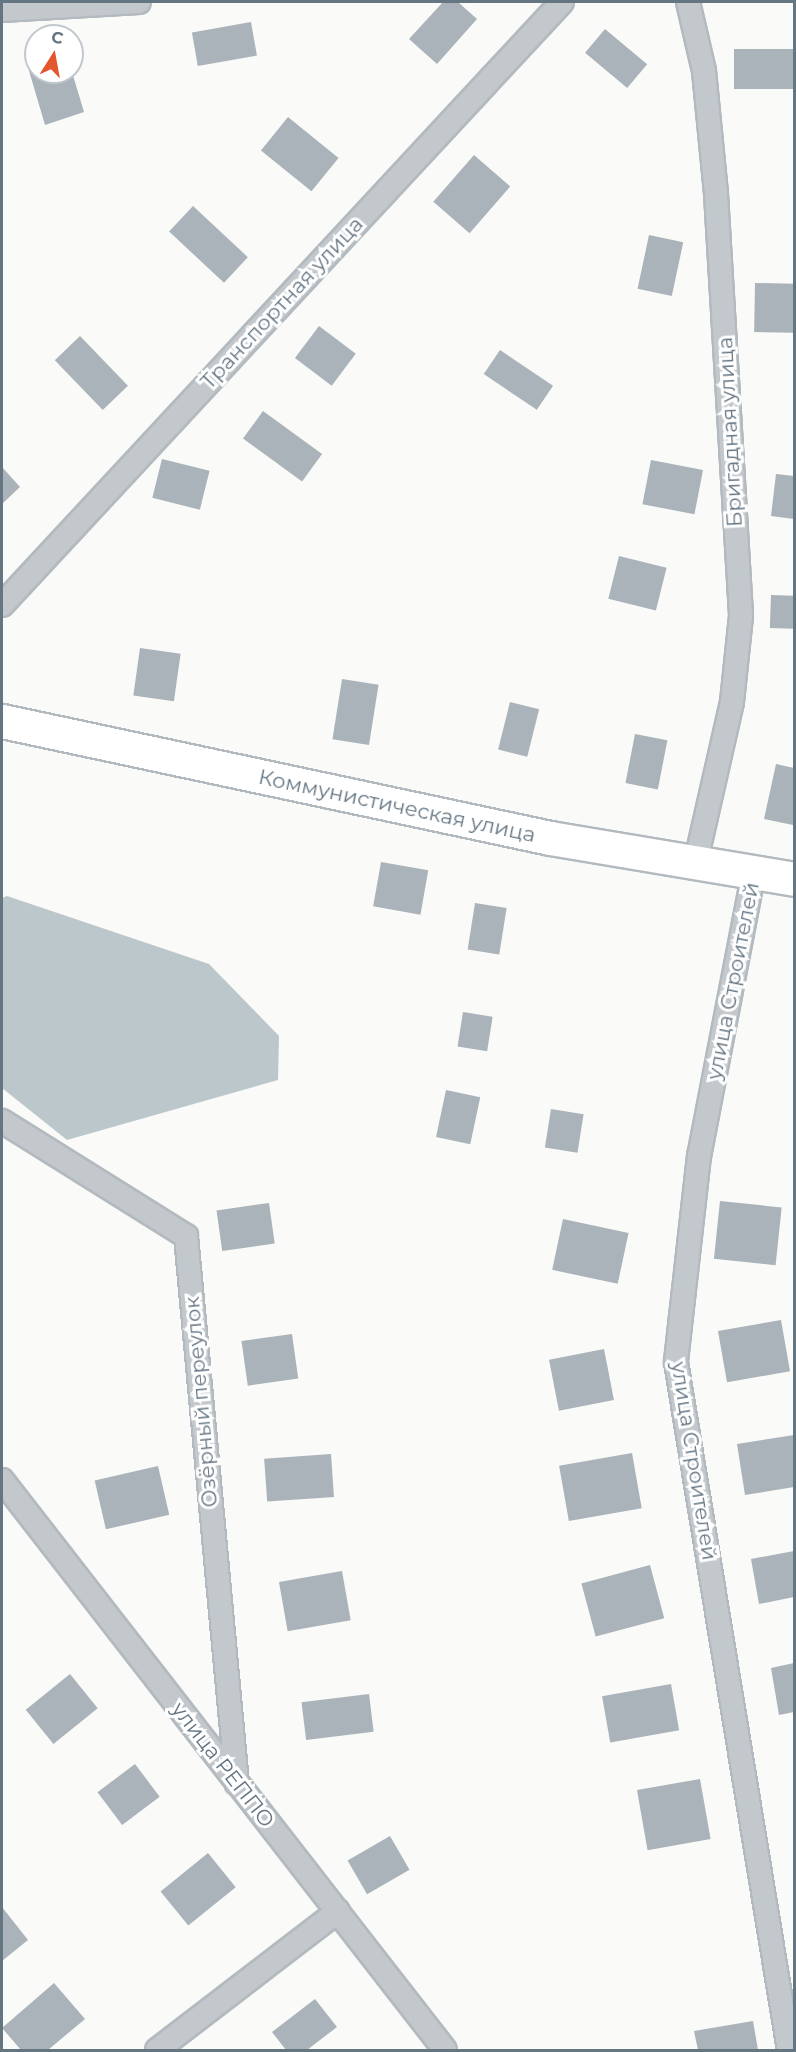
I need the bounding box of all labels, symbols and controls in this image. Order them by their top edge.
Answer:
north arrow [24,24,84,84]
text: С [50,27,65,48]
street label: Транспортная улица [196,212,368,394]
street label: Бригадная улица [712,336,748,528]
street label: Коммунистическая улица [256,764,538,848]
street label: улица Строителей [701,880,765,1082]
street label: Озёрный переулок [179,1296,223,1508]
street label: улица Строителей [666,1360,722,1562]
street label: улица РЕППО [166,1697,280,1833]

